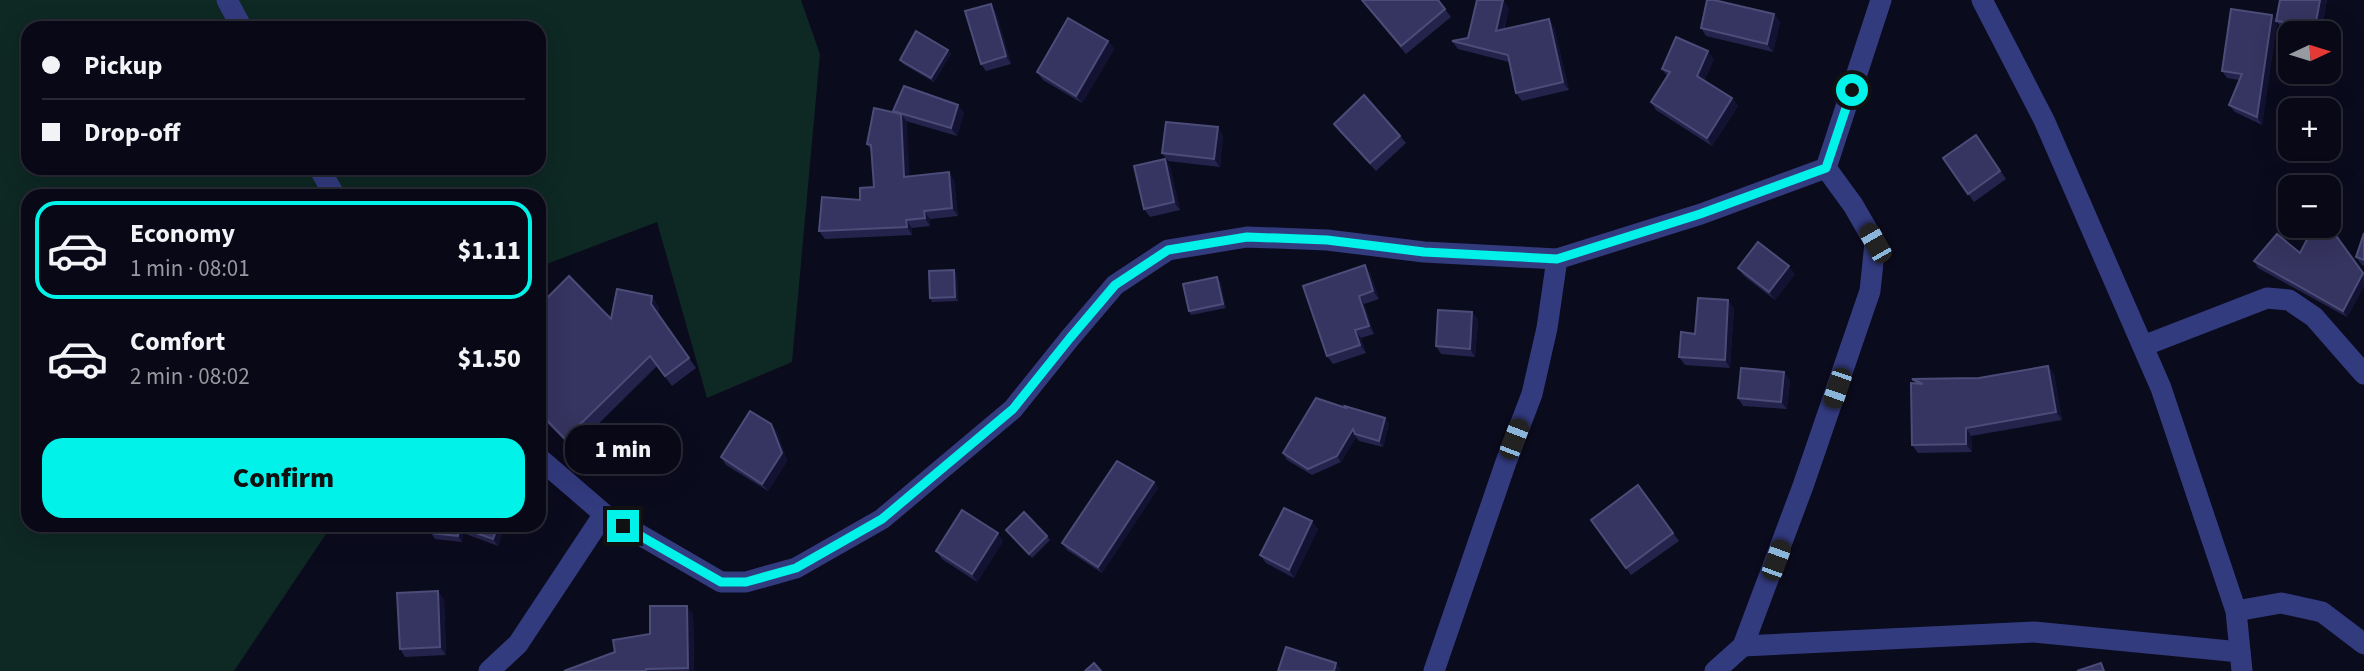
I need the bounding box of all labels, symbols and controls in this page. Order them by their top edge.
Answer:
north arrow [2278,21,2342,84]
map controls [2278,21,2341,238]
text: Pickup [84,47,162,84]
route start [1836,74,1868,106]
button: + [2278,98,2341,161]
text: Drop-off [84,114,180,151]
button: − [2278,175,2341,238]
text: Economy [130,215,235,252]
icon: car [46,219,109,282]
car [1856,220,1895,266]
text: $1.11 [457,232,521,269]
text: 1 min · 08:01 [130,252,250,285]
text: Comfort [130,323,225,360]
icon: car [46,327,109,390]
text: $1.50 [457,340,521,377]
text: 2 min · 08:02 [130,360,250,393]
car [1821,365,1854,411]
car [1497,416,1532,462]
callout: 1 min [565,424,681,474]
text: 1 min [595,433,651,466]
button: Confirm [42,438,525,518]
route end [607,510,639,542]
car [1759,537,1794,583]

